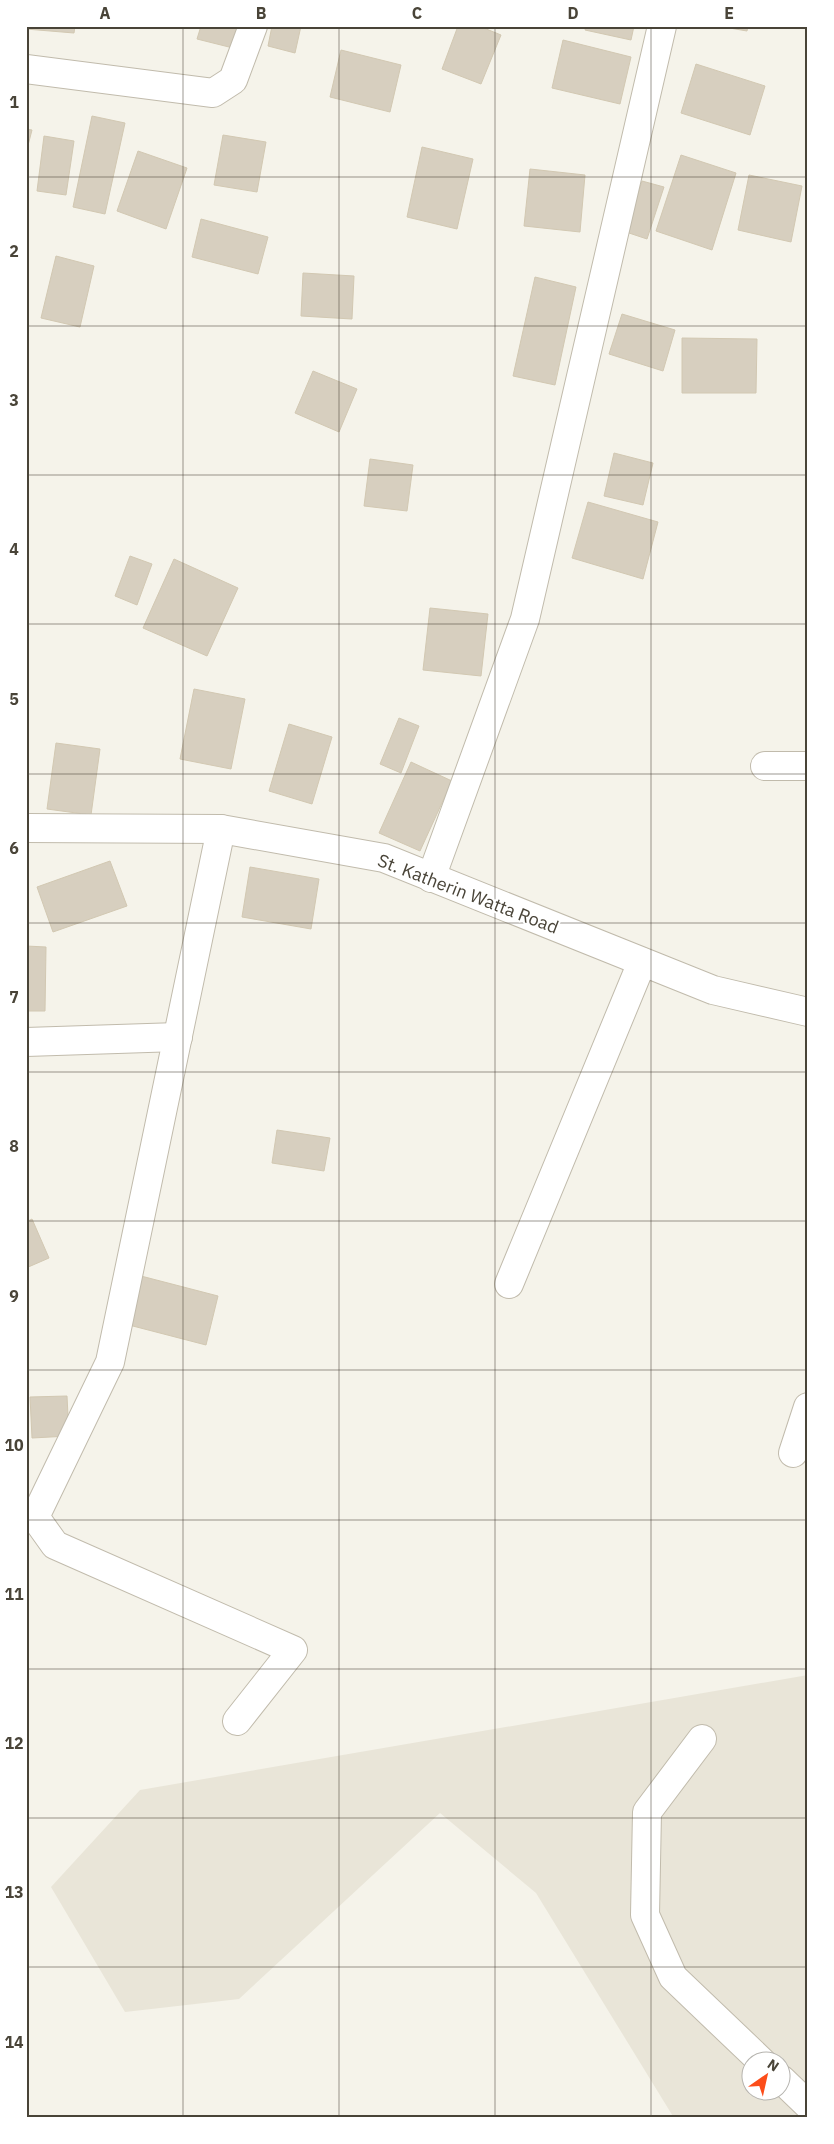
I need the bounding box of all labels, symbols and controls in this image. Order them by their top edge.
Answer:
text: A [100,3,111,23]
text: B [256,3,267,23]
text: C [412,3,422,23]
text: D [567,3,579,23]
text: E [724,3,734,23]
text: 1 [9,92,19,112]
text: 2 [9,241,19,261]
text: 3 [9,390,19,410]
text: 4 [9,539,19,559]
text: 5 [9,689,19,709]
text: 6 [9,838,19,858]
street label: St. Katherin Watta Road [374,848,562,939]
text: 7 [9,987,19,1007]
text: 8 [9,1136,19,1156]
text: 9 [9,1286,19,1306]
text: 10 [4,1435,24,1455]
text: 11 [4,1584,24,1604]
text: 12 [4,1733,24,1753]
text: 13 [4,1882,24,1902]
text: 14 [4,2032,24,2052]
north arrow [742,2052,792,2102]
text: N [764,2055,783,2076]

